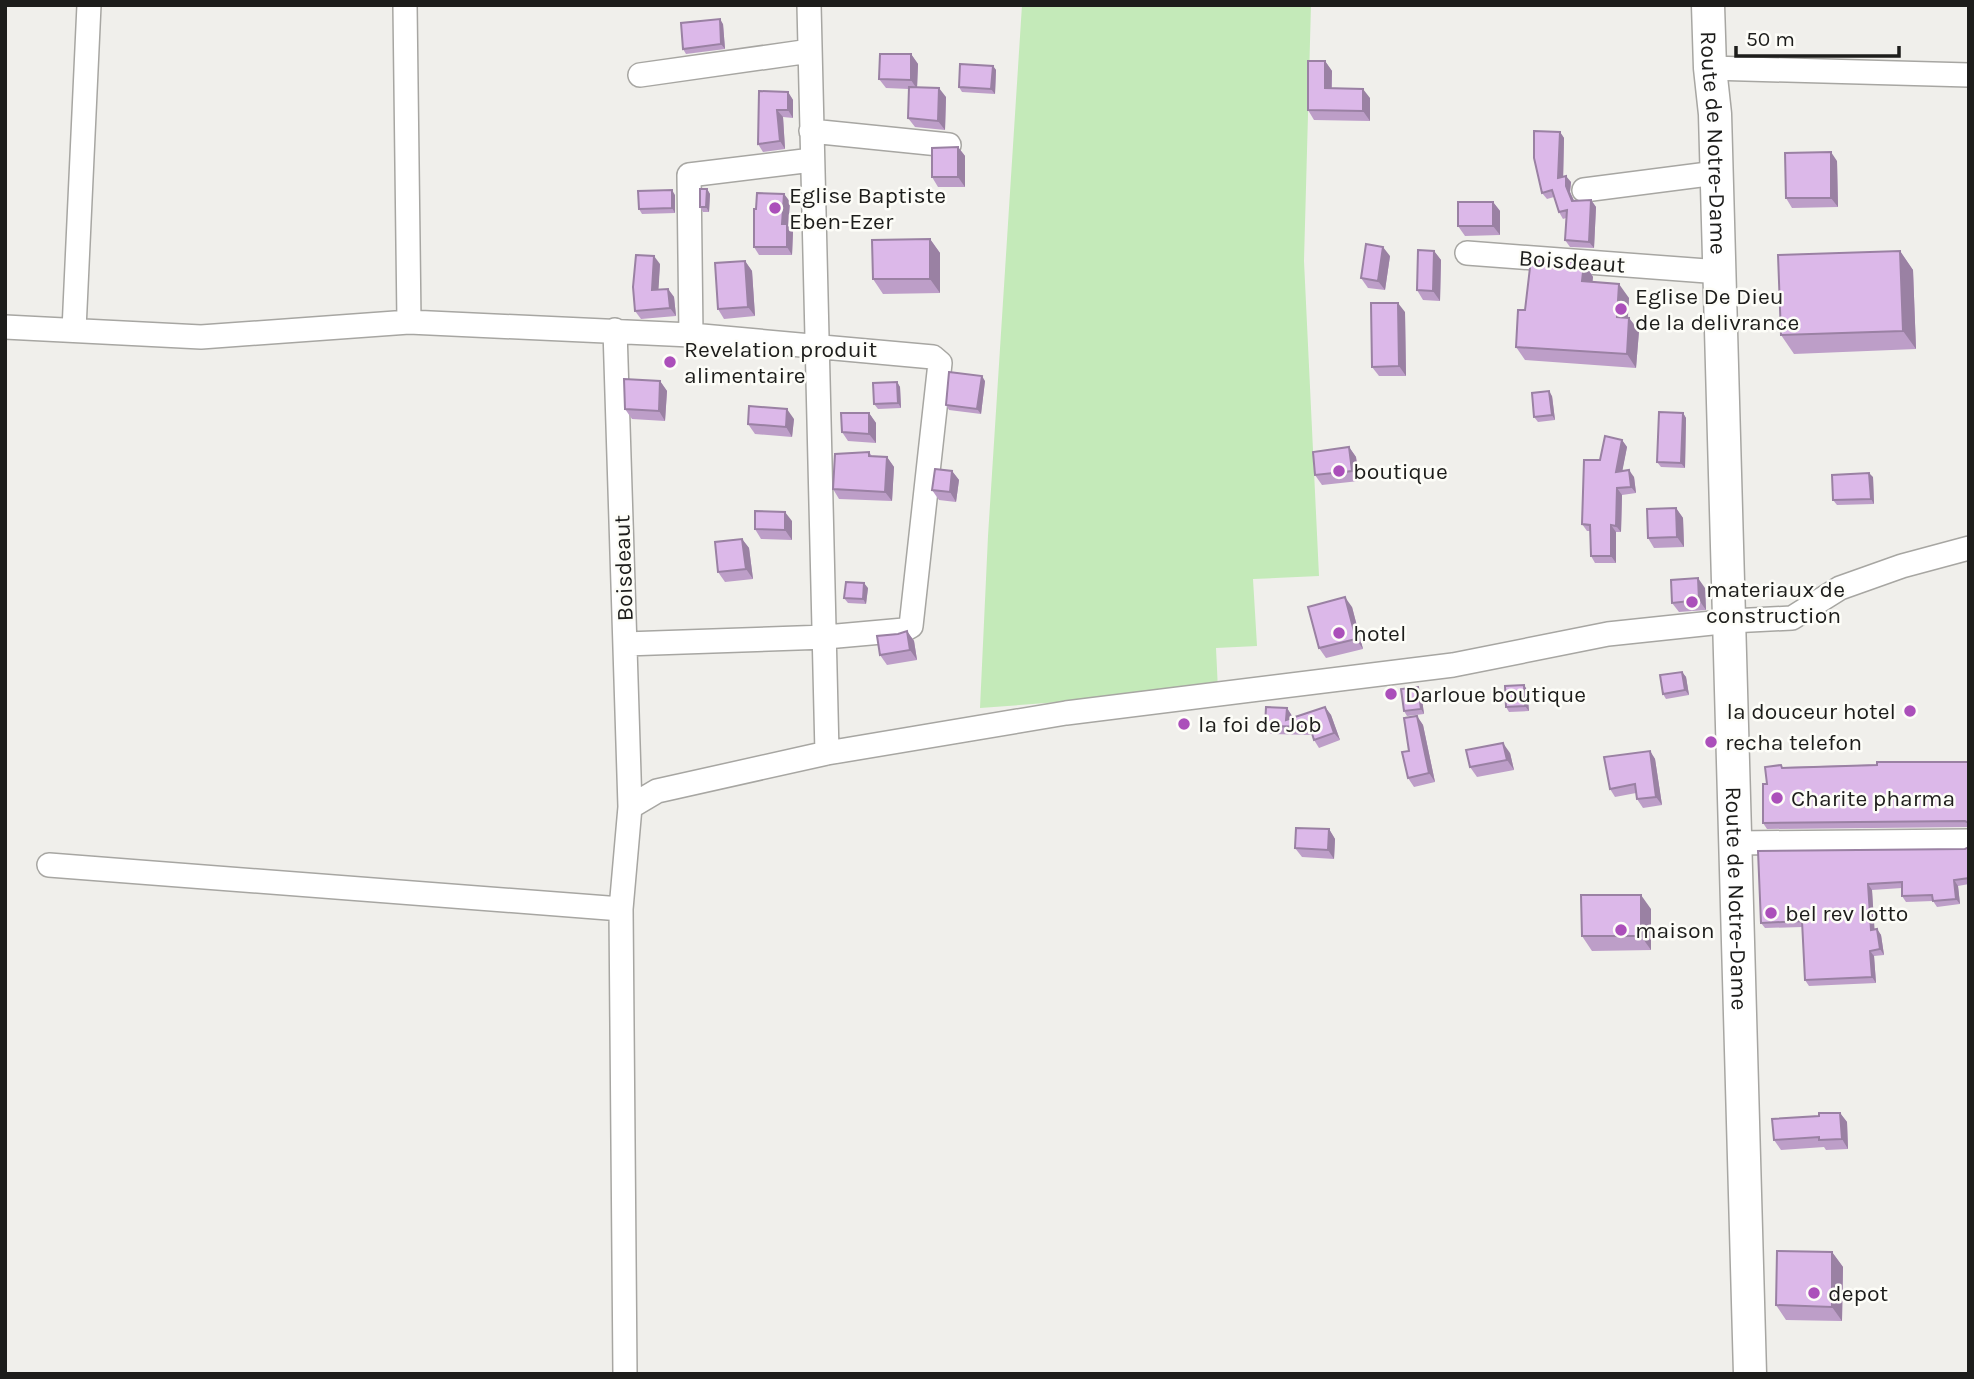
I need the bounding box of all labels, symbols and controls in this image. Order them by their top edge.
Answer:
scale bar [1736,14,1899,58]
text: 50 m [1746,27,1795,51]
street label: Route de Notre-Dame [1695,31,1732,255]
place label: Eglise Baptiste Eben-Ezer [789,182,946,235]
marker: Eglise Baptiste Eben-Ezer [767,200,783,216]
street label: Boisdeaut [1518,244,1626,279]
place label: Eglise De Dieu de la delivrance [1635,283,1799,336]
marker: Eglise De Dieu de la delivrance [1613,301,1629,317]
place label: Revelation produit alimentaire [684,336,878,389]
marker: Revelation produit alimentaire [662,354,678,370]
place label: boutique [1353,458,1448,485]
marker: boutique [1331,463,1347,479]
street label: Boisdeaut [608,514,639,622]
place label: materiaux de construction [1706,576,1845,629]
marker: materiaux de construction [1684,594,1700,610]
place label: hotel [1353,620,1406,647]
marker: hotel [1331,625,1347,641]
place label: Darloue boutique [1405,681,1586,708]
marker: Darloue boutique [1383,686,1399,702]
place label: la douceur hotel [1727,698,1896,725]
marker: la douceur hotel [1902,703,1918,719]
place label: la foi de Job [1198,711,1322,738]
marker: la foi de Job [1176,716,1192,732]
place label: recha telefon [1725,729,1862,756]
marker: recha telefon [1703,734,1719,750]
place label: Charite pharma [1791,785,1955,812]
street label: Route de Notre-Dame [1720,786,1753,1011]
marker: Charite pharma [1769,790,1785,806]
place label: bel rev lotto [1785,900,1908,927]
marker: bel rev lotto [1763,905,1779,921]
place label: maison [1635,917,1715,944]
marker: maison [1613,922,1629,938]
place label: depot [1828,1280,1888,1307]
marker: depot [1806,1285,1822,1301]

